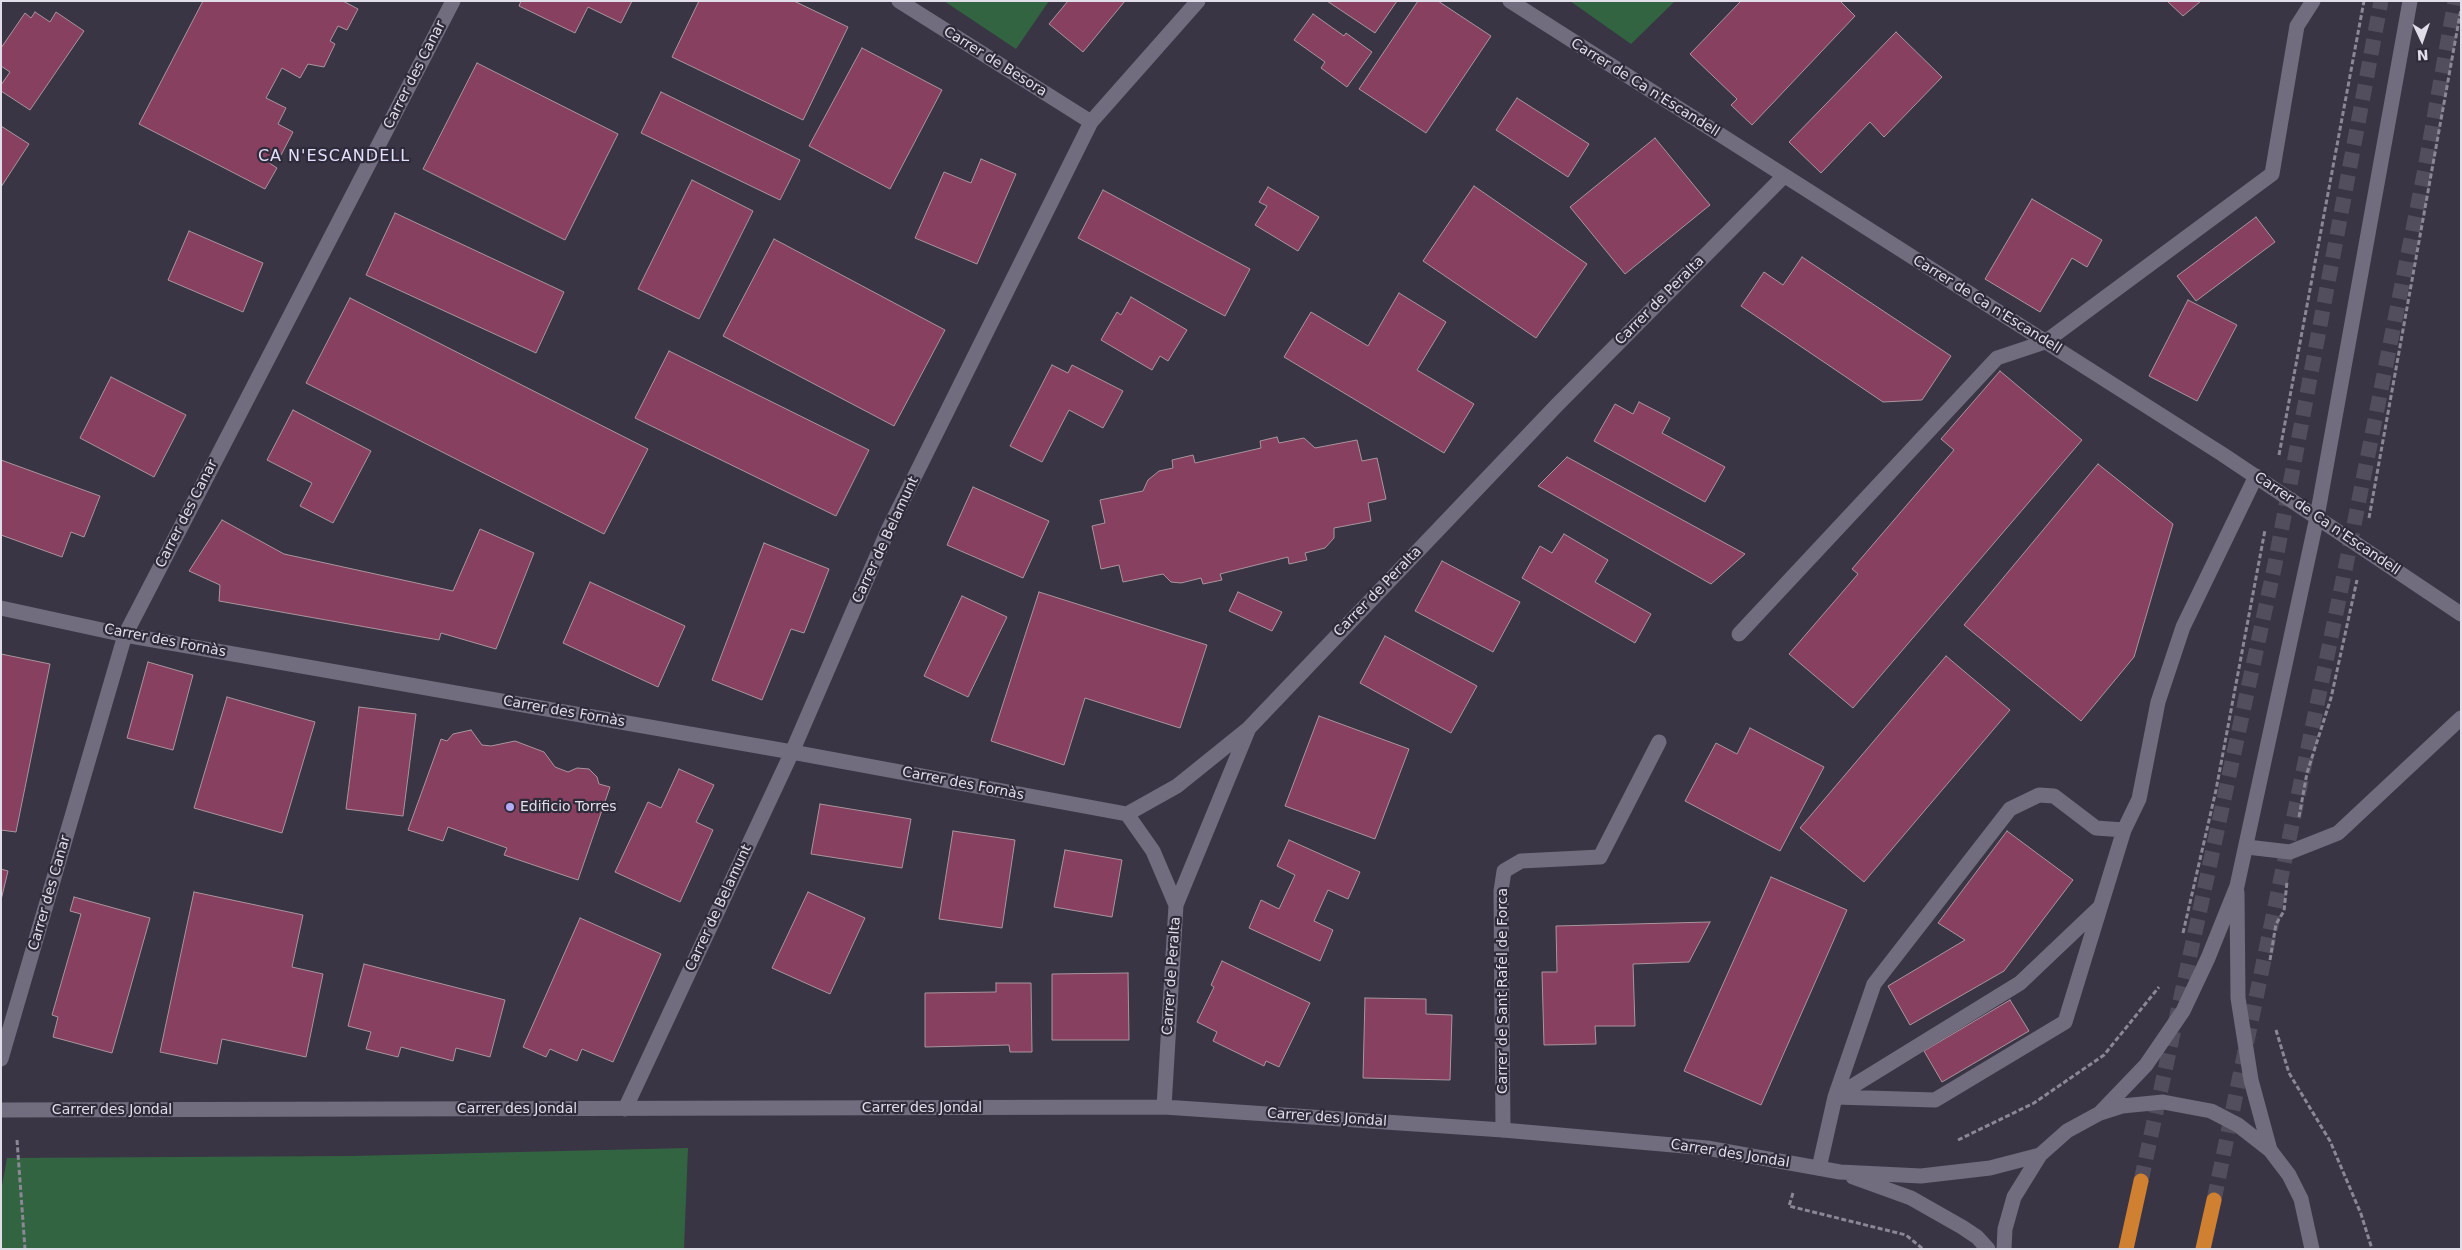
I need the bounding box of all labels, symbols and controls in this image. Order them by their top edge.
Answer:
north arrow [2397,15,2447,65]
street label: Carrer des Canar [381,18,449,132]
street label: Carrer de Besora [940,23,1050,101]
street label: Carrer de Ca n'Escandell [1568,35,1722,141]
text: N [2417,47,2429,63]
district label: CA N'ESCANDELL [256,147,412,167]
street label: Carrer de Ca n'Escandell [1910,252,2064,358]
street label: Carrer de Peralta [1612,253,1708,349]
street label: Carrer des Canar [153,457,221,571]
street label: Carrer de Ca n'Escandell [2251,469,2403,579]
street label: Carrer de Belamunt [849,474,923,606]
street label: Carrer de Peralta [1331,543,1425,641]
street label: Carrer des Fornàs [103,621,227,661]
street label: Carrer des Fornàs [502,693,626,731]
street label: Carrer des Fornàs [901,764,1025,804]
place label: Edificio Torres [520,799,617,815]
marker: Edificio Torres [504,801,516,813]
street label: Carrer des Canar [26,834,74,952]
street label: Carrer de Belamunt [682,842,756,974]
street label: Carrer de Sant Rafel de Forca [1495,888,1511,1094]
street label: Carrer de Peralta [1159,916,1185,1036]
street label: Carrer des Jondal [862,1100,982,1116]
street label: Carrer des Jondal [457,1101,577,1117]
street label: Carrer des Jondal [52,1102,172,1118]
street label: Carrer des Jondal [1266,1105,1388,1131]
street label: Carrer des Jondal [1669,1136,1791,1172]

